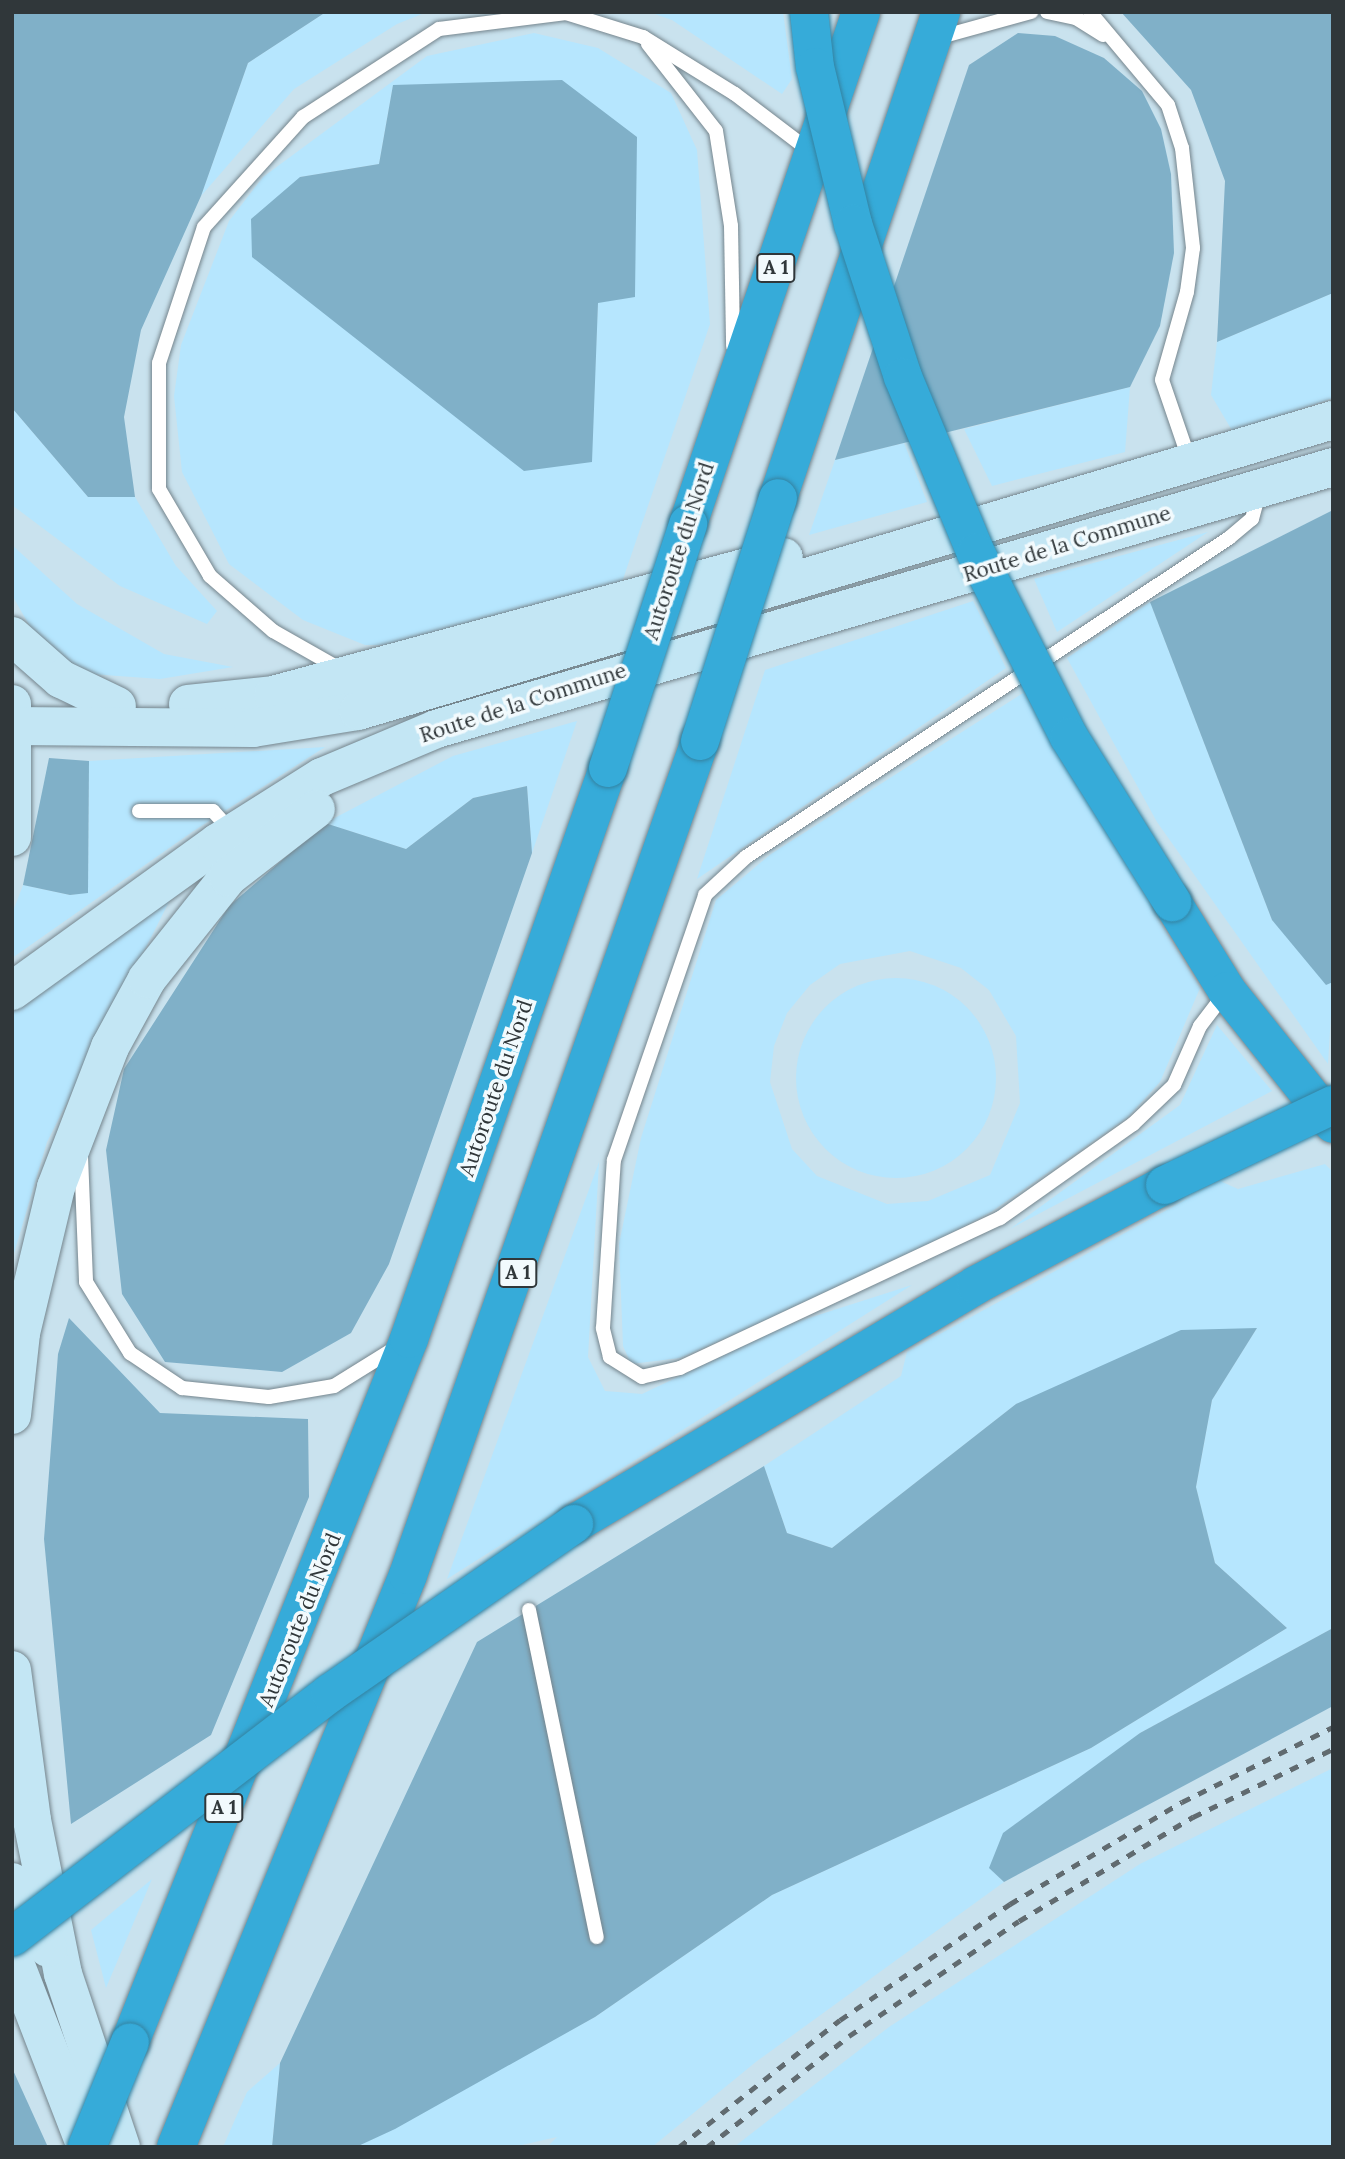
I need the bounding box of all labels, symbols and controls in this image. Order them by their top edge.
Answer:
road number: A 1 [755,252,797,284]
street label: Autoroute du Nord [638,459,720,643]
street label: Route de la Commune [960,500,1174,588]
street label: Route de la Commune [417,658,629,748]
street label: Autoroute du Nord [454,996,538,1180]
road number: A 1 [497,1258,539,1288]
street label: Autoroute du Nord [254,1529,346,1711]
road number: A 1 [203,1792,245,1824]

